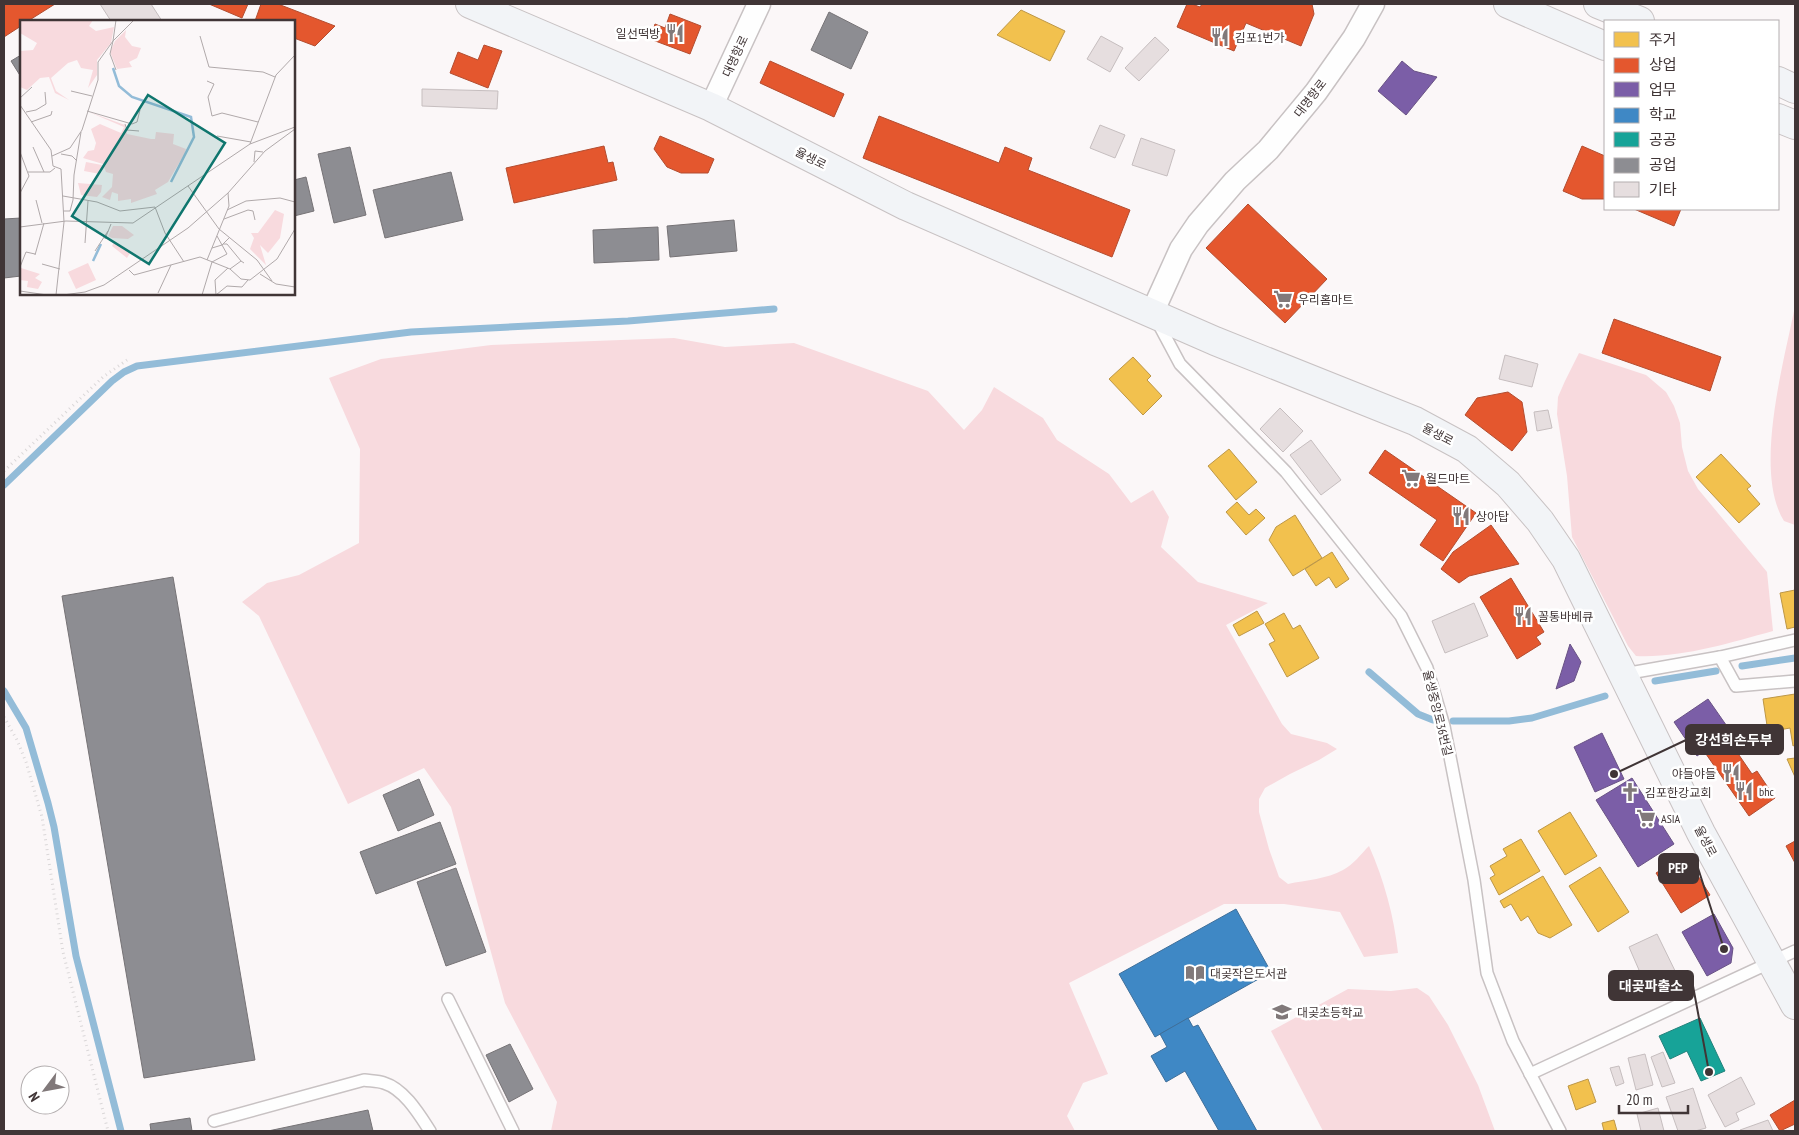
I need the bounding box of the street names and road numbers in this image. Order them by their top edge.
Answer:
street label: 대명항로 [719,33,751,79]
street label: 대명항로 [1290,76,1330,120]
street label: 율생로 [793,144,829,172]
street label: 율생로 [1420,420,1456,448]
street label: 율생중앙로36번길 [1420,668,1456,758]
street label: 율생로 [1692,823,1720,859]

